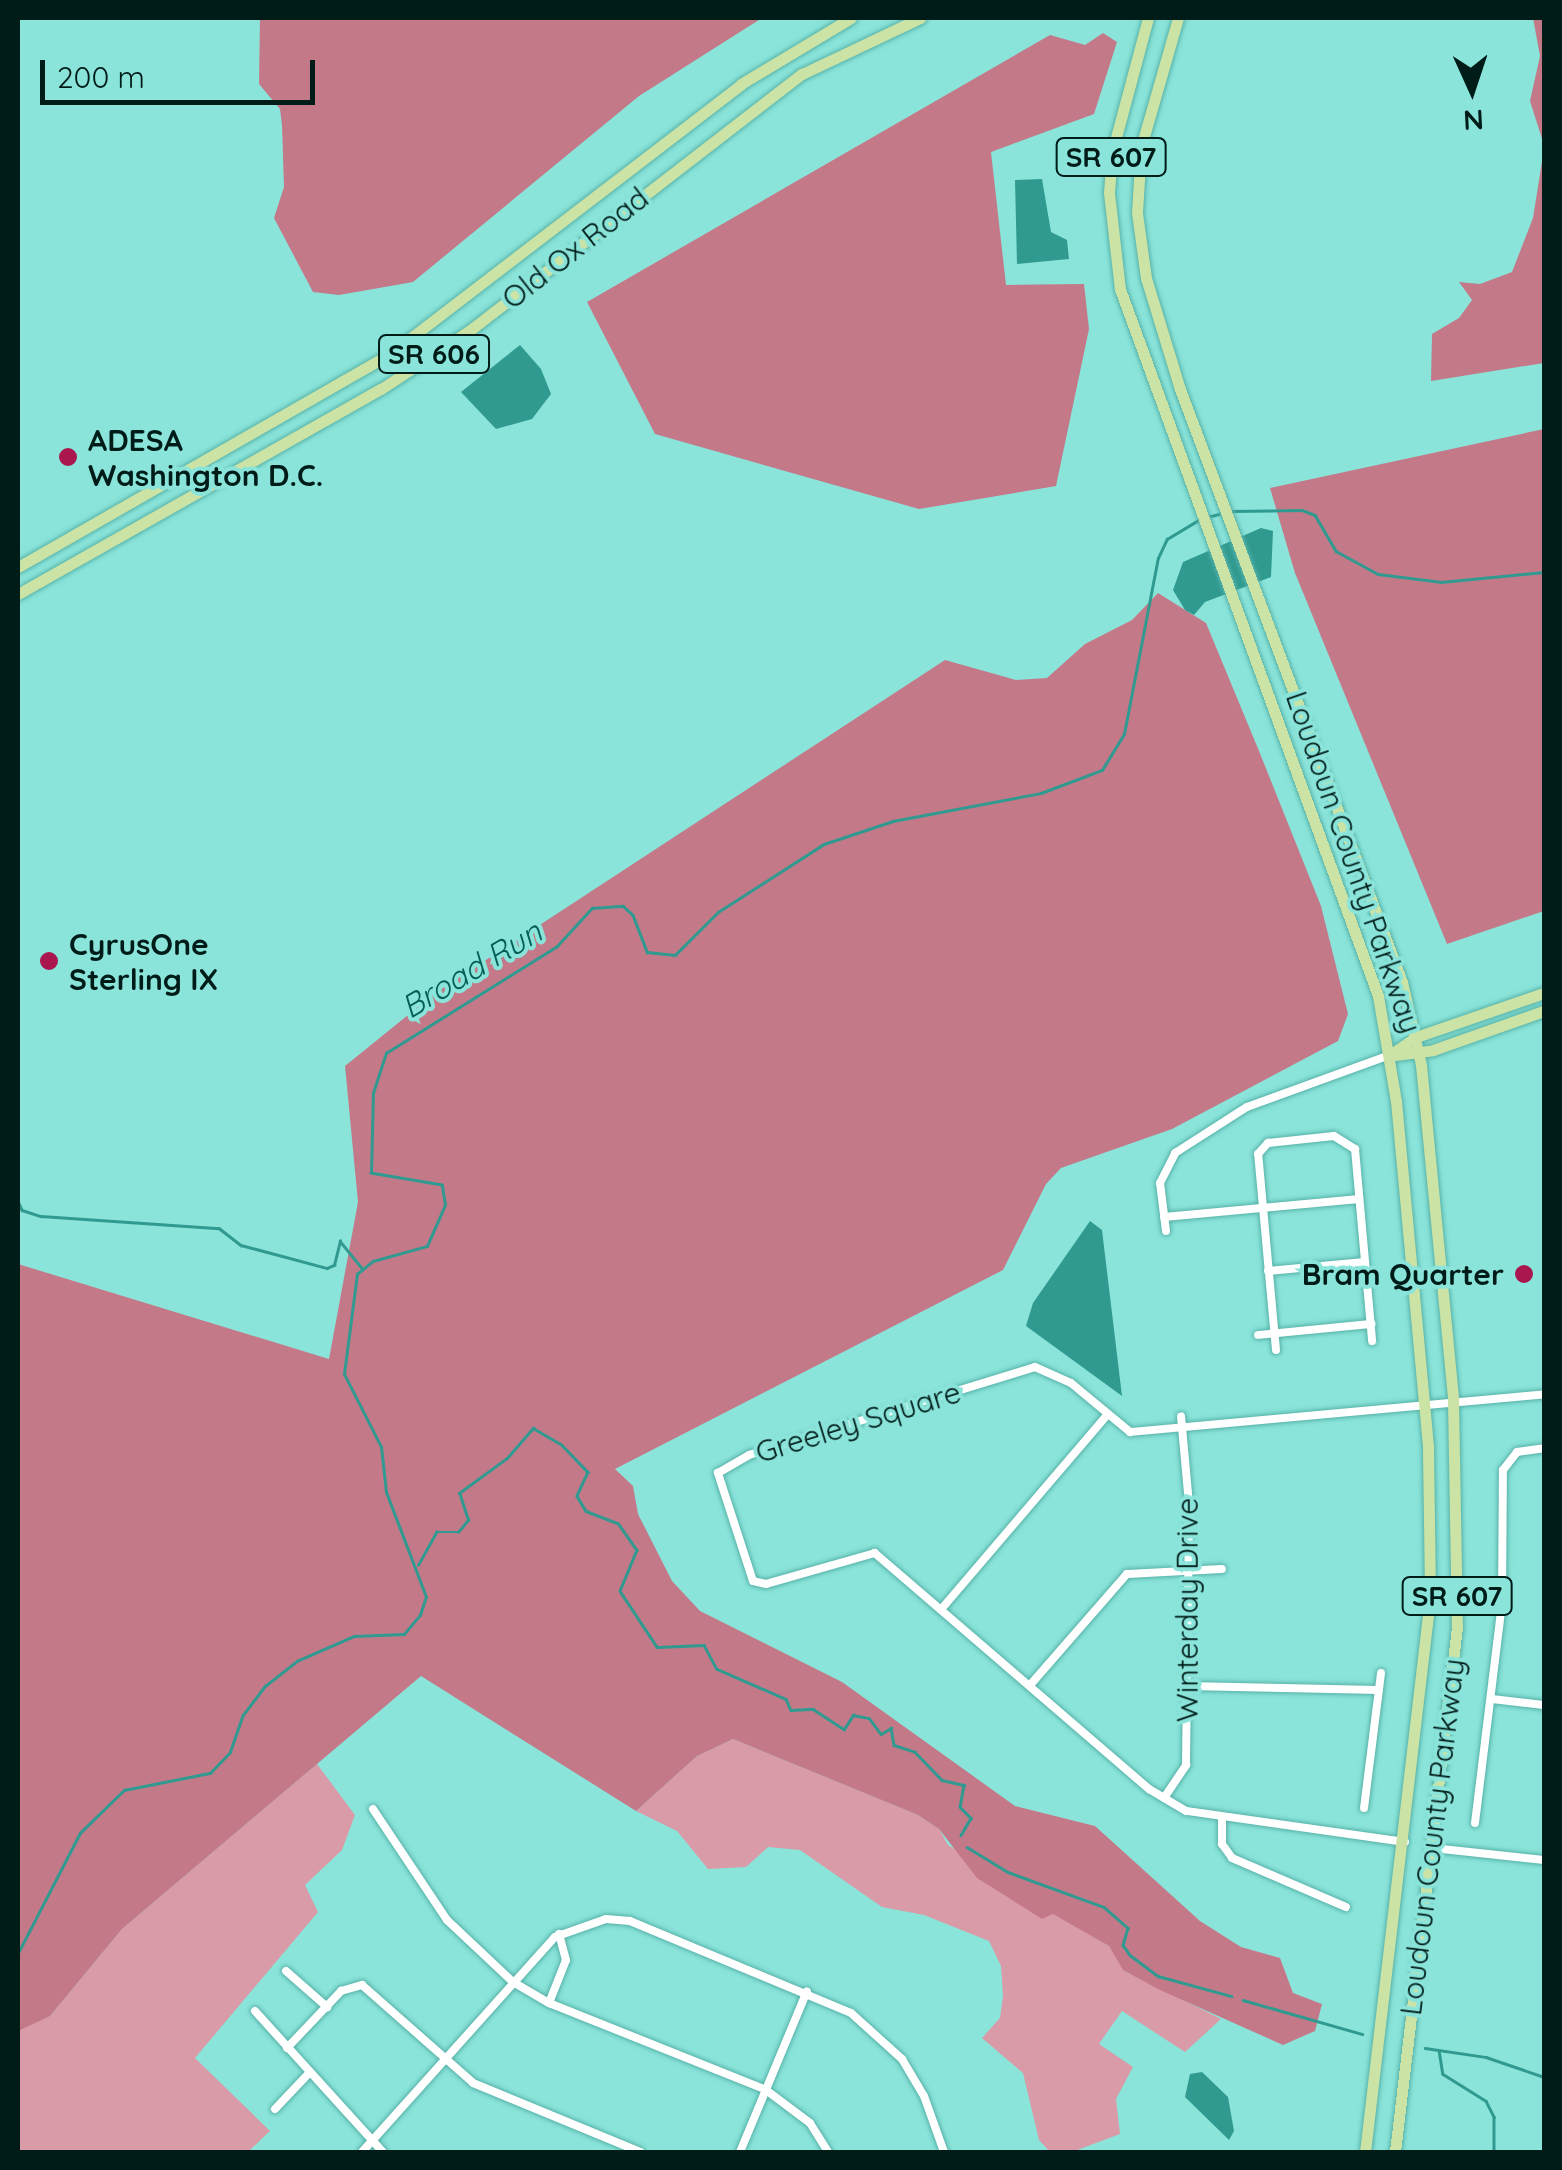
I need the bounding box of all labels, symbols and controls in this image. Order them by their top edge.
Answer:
scale bar [45,40,320,102]
north arrow [1422,40,1522,140]
text: 200 m [57,58,145,96]
text: N [1462,102,1485,138]
road number: SR 607 [1054,134,1168,180]
street label: Old Ox Road [495,180,655,316]
road number: SR 606 [376,331,492,377]
place label: ADESA Washington D.C. [88,422,323,492]
marker: ADESA Washington D.C. [57,446,79,468]
street label: Loudoun County Parkway [1279,686,1429,1038]
water label: Broad Run [394,912,548,1026]
place label: CyrusOne Sterling IX [69,926,218,996]
marker: CyrusOne Sterling IX [38,950,60,972]
place label: Bram Quarter [1302,1256,1504,1292]
marker: Bram Quarter [1513,1263,1535,1285]
street label: Greeley Square [751,1374,965,1470]
street label: Winterday Drive [1169,1498,1205,1722]
road number: SR 607 [1400,1573,1514,1619]
street label: Loudoun County Parkway [1392,1657,1472,2017]

